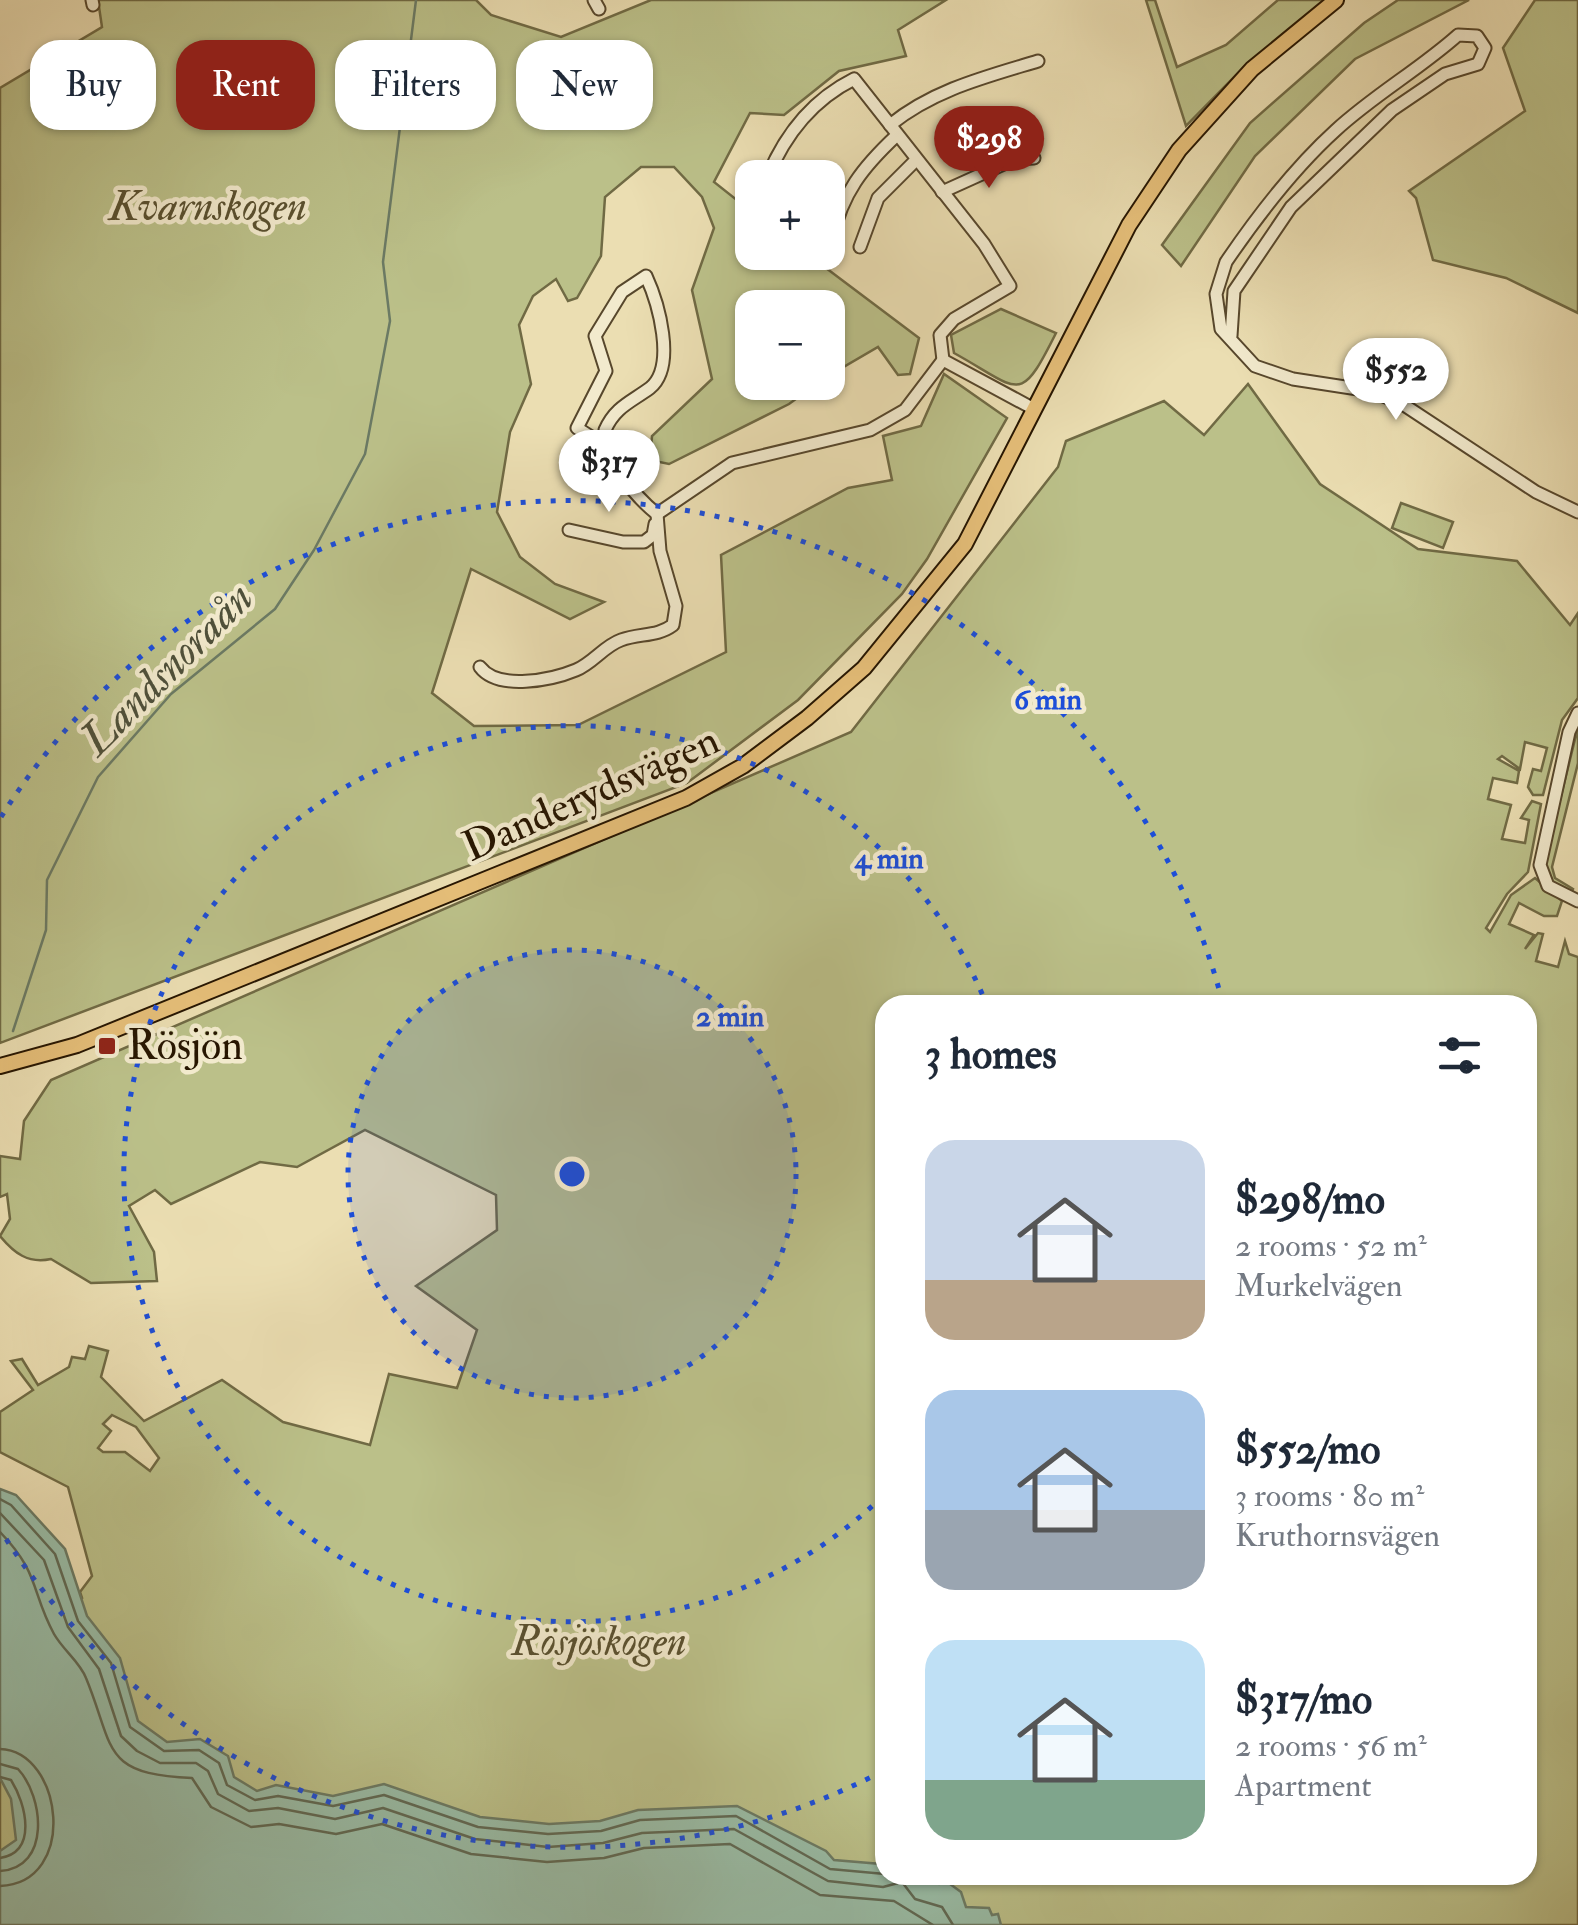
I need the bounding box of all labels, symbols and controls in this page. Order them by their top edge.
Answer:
chip: Buy [30,40,156,130]
chip: Rent [176,40,315,130]
chip: Filters [335,40,496,130]
chip: New [516,40,653,130]
pin: $298 [930,106,1048,191]
text: $298 [956,118,1022,158]
map controls [735,160,845,400]
button: + [735,160,845,270]
park label: Kvarnskogen [107,181,307,233]
button: − [735,290,845,400]
pin: $552 [1337,338,1455,423]
text: $552 [1365,350,1427,390]
pin: $317 [550,430,668,515]
text: $317 [581,442,637,482]
water label: Landsnoraån [67,571,265,769]
text: 6 min [1014,681,1083,718]
street label: Danderydsvägen [455,714,727,874]
text: 4 min [853,840,924,877]
text: 2 min [696,998,765,1035]
place label: Rösjön [127,1020,243,1072]
icon: filters [1432,1028,1487,1083]
text: 3 homes [925,1029,1057,1081]
marker: Rösjön [96,1035,118,1057]
centre of rings [554,1156,590,1192]
text: $298/mo [1235,1174,1385,1226]
icon: home [1005,1180,1125,1300]
text: 2 rooms · 52 m² [1235,1226,1427,1266]
text: Murkelvägen [1235,1266,1403,1306]
text: $552/mo [1235,1424,1380,1476]
icon: home [1005,1430,1125,1550]
text: 3 rooms · 80 m² [1235,1476,1424,1516]
text: Kruthornsvägen [1235,1516,1440,1556]
park label: Rösjöskogen [510,1616,687,1668]
text: $317/mo [1235,1674,1372,1726]
icon: home [1005,1680,1125,1800]
text: 2 rooms · 56 m² [1235,1726,1427,1766]
text: Apartment [1235,1766,1372,1806]

